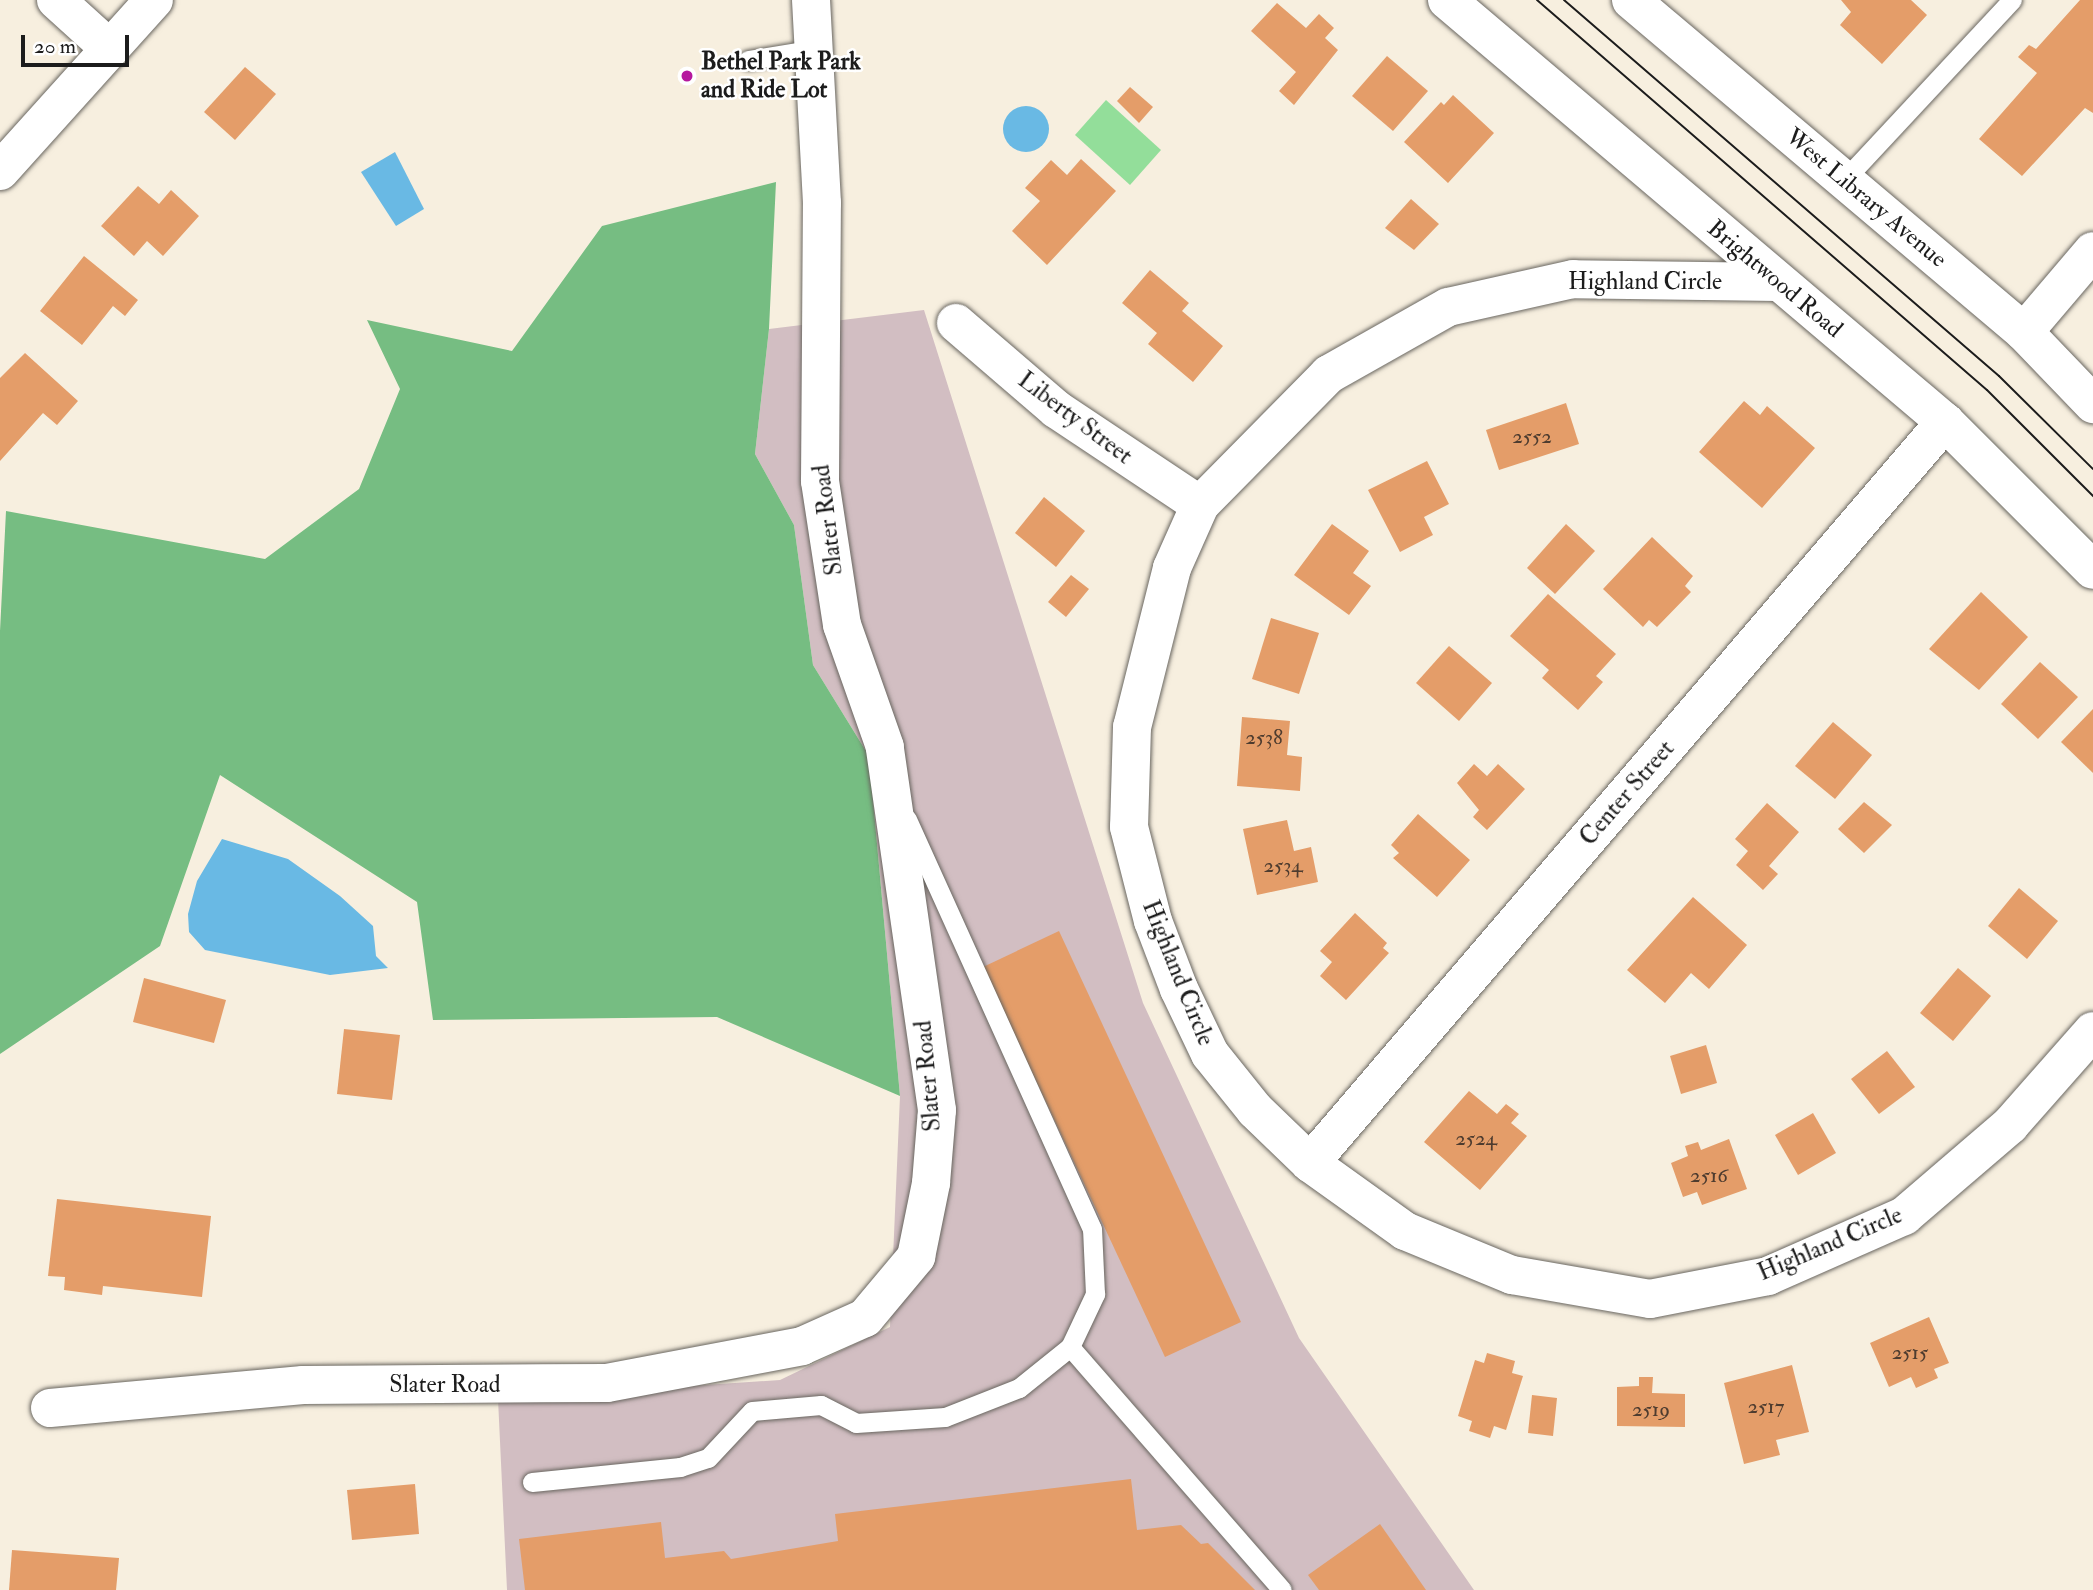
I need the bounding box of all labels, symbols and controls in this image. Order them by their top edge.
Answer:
scale bar [24,21,133,65]
text: 20 m [34,33,76,60]
place label: Bethel Park Park and Ride Lot [701,48,861,104]
marker: Bethel Park Park and Ride Lot [679,68,695,84]
street label: West Library Avenue [1780,122,1952,274]
street label: Brightwood Road [1701,214,1849,344]
street label: Highland Circle [1568,268,1722,296]
street label: Liberty Street [1012,366,1138,470]
house number: 2552 [1512,424,1552,450]
street label: Slater Road [807,463,849,577]
house number: 2538 [1245,725,1283,751]
street label: Center Street [1574,735,1680,851]
house number: 2534 [1263,853,1303,879]
street label: Highland Circle [1136,896,1220,1050]
street label: Slater Road [909,1019,947,1133]
house number: 2524 [1455,1126,1497,1152]
house number: 2516 [1690,1163,1728,1189]
street label: Highland Circle [1753,1201,1907,1287]
house number: 2515 [1892,1340,1928,1366]
street label: Slater Road [389,1371,501,1399]
house number: 2517 [1748,1394,1784,1420]
house number: 2519 [1632,1397,1670,1423]

